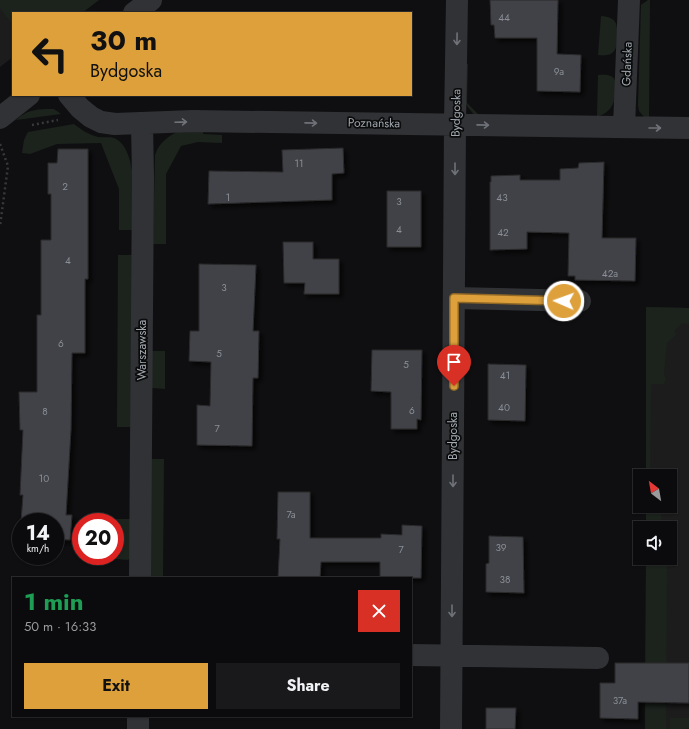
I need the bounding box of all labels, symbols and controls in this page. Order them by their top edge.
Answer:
house number: 44 [498,10,510,25]
text: 30 m [90,20,157,61]
icon: left [24,28,76,80]
one-way arrow [453,32,461,45]
street label: Gdańska [617,41,637,86]
text: Bydgoska [90,58,162,84]
house number: 9a [554,64,564,79]
street label: Bydgoska [447,89,465,137]
street label: Poznańska [348,114,401,132]
one-way arrow [174,118,187,126]
one-way arrow [304,119,317,127]
one-way arrow [476,121,489,129]
one-way arrow [648,124,661,132]
house number: 11 [295,156,304,171]
one-way arrow [451,162,459,175]
house number: 2 [62,179,68,194]
house number: 1 [226,190,230,205]
house number: 43 [496,190,508,205]
house number: 3 [396,194,402,209]
house number: 4 [396,222,402,237]
house number: 42 [497,225,509,240]
house number: 4 [65,253,71,268]
house number: 42a [602,266,618,281]
house number: 3 [221,280,227,295]
position arrow [543,280,585,322]
street label: Warszawska [133,319,151,380]
house number: 6 [58,336,64,351]
pin [437,345,471,386]
house number: 5 [216,346,222,361]
icon: arrive [443,351,465,373]
house number: 5 [403,357,409,372]
house number: 41 [500,368,510,383]
house number: 40 [498,400,510,415]
house number: 6 [409,403,415,418]
house number: 8 [42,404,48,419]
street label: Bydgoska [444,412,462,460]
house number: 7 [214,421,220,436]
north arrow [633,469,677,513]
map controls [633,469,677,565]
house number: 10 [39,471,49,486]
one-way arrow [449,474,457,487]
house number: 7a [286,507,296,522]
speed limit sign: 20 [72,513,124,565]
text: 14 [26,519,50,548]
button: sound [633,521,677,565]
house number: 39 [495,540,507,555]
text: km/h [27,541,49,556]
house number: 7 [398,542,404,557]
house number: 38 [500,572,510,587]
text: 1 min [24,584,84,619]
button: close [358,590,400,632]
one-way arrow [448,604,456,617]
text: 50 m · 16:33 [24,617,96,636]
button: Exit [24,663,208,709]
button: Share [216,663,400,709]
house number: 37a [613,693,627,708]

